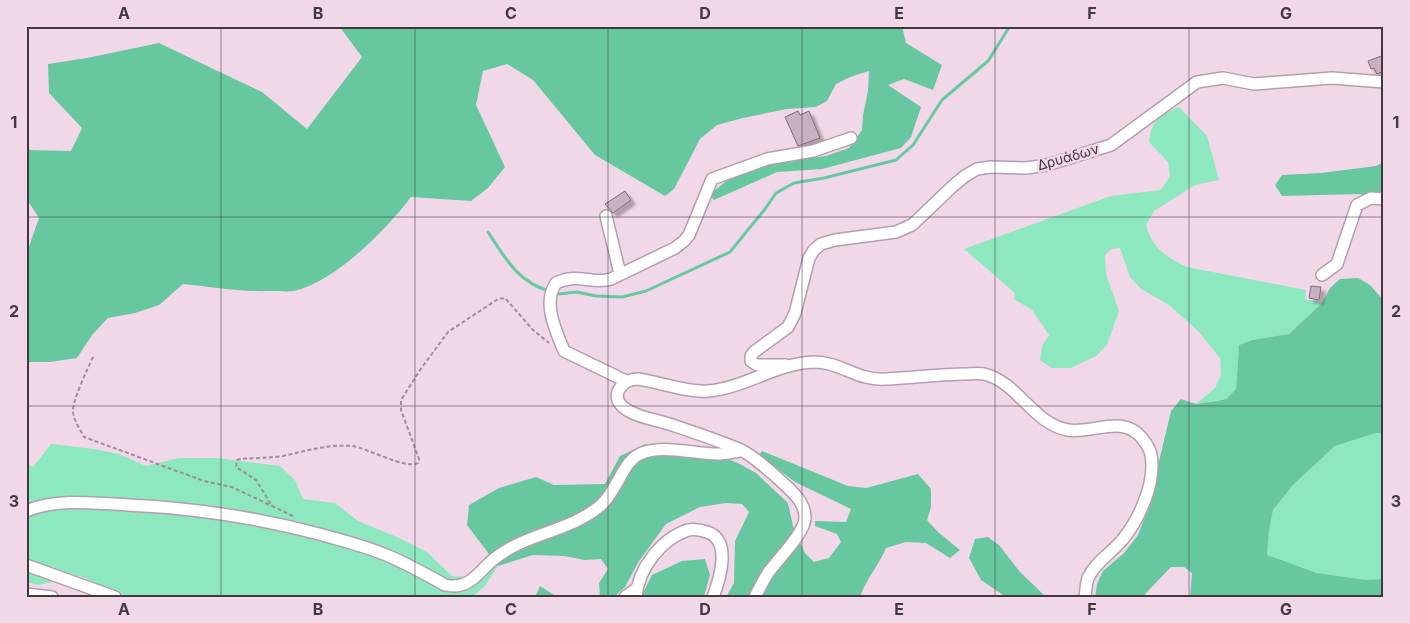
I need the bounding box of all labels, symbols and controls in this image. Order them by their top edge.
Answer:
text: A [118,3,130,23]
text: B [313,3,323,23]
text: C [505,3,517,23]
text: D [699,3,711,23]
text: E [894,3,904,23]
text: F [1087,3,1097,23]
text: G [1280,3,1292,23]
text: 1 [11,112,17,132]
text: 1 [1393,112,1399,132]
street label: Δρυάδων [1035,140,1101,173]
text: 2 [9,301,19,321]
text: 2 [1391,301,1401,321]
text: 3 [9,491,19,511]
text: 3 [1391,491,1401,511]
text: A [118,599,130,619]
text: B [313,599,323,619]
text: C [505,599,517,619]
text: D [699,599,711,619]
text: E [894,599,904,619]
text: F [1087,599,1097,619]
text: G [1280,599,1292,619]

